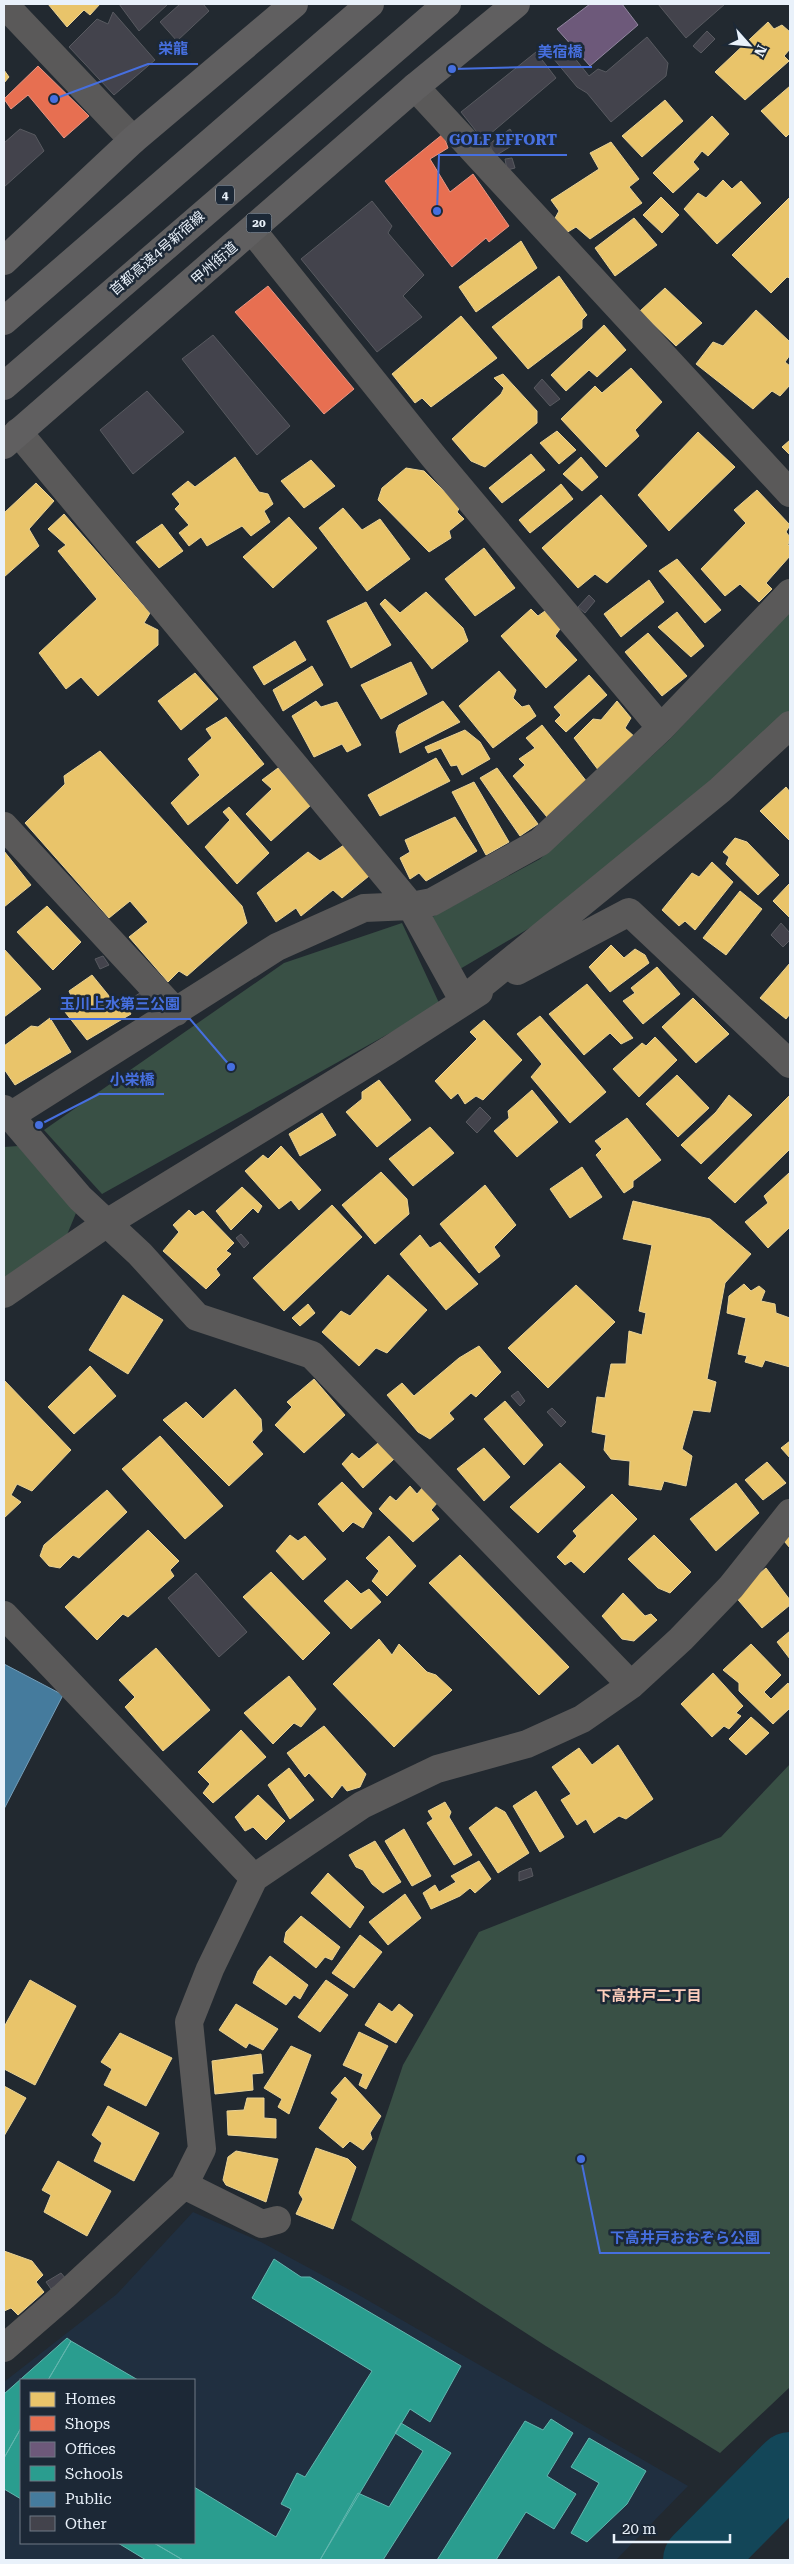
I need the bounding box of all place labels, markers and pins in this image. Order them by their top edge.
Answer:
callout: 栄龍 [148,34,198,64]
callout: 美宿橋 [527,37,592,67]
callout: GOLF EFFORT [439,125,567,155]
callout: 玉川上水第三公園 [50,989,190,1019]
callout: 小栄橋 [99,1064,164,1094]
callout: 下高井戸おおぞら公園 [600,2223,770,2253]

